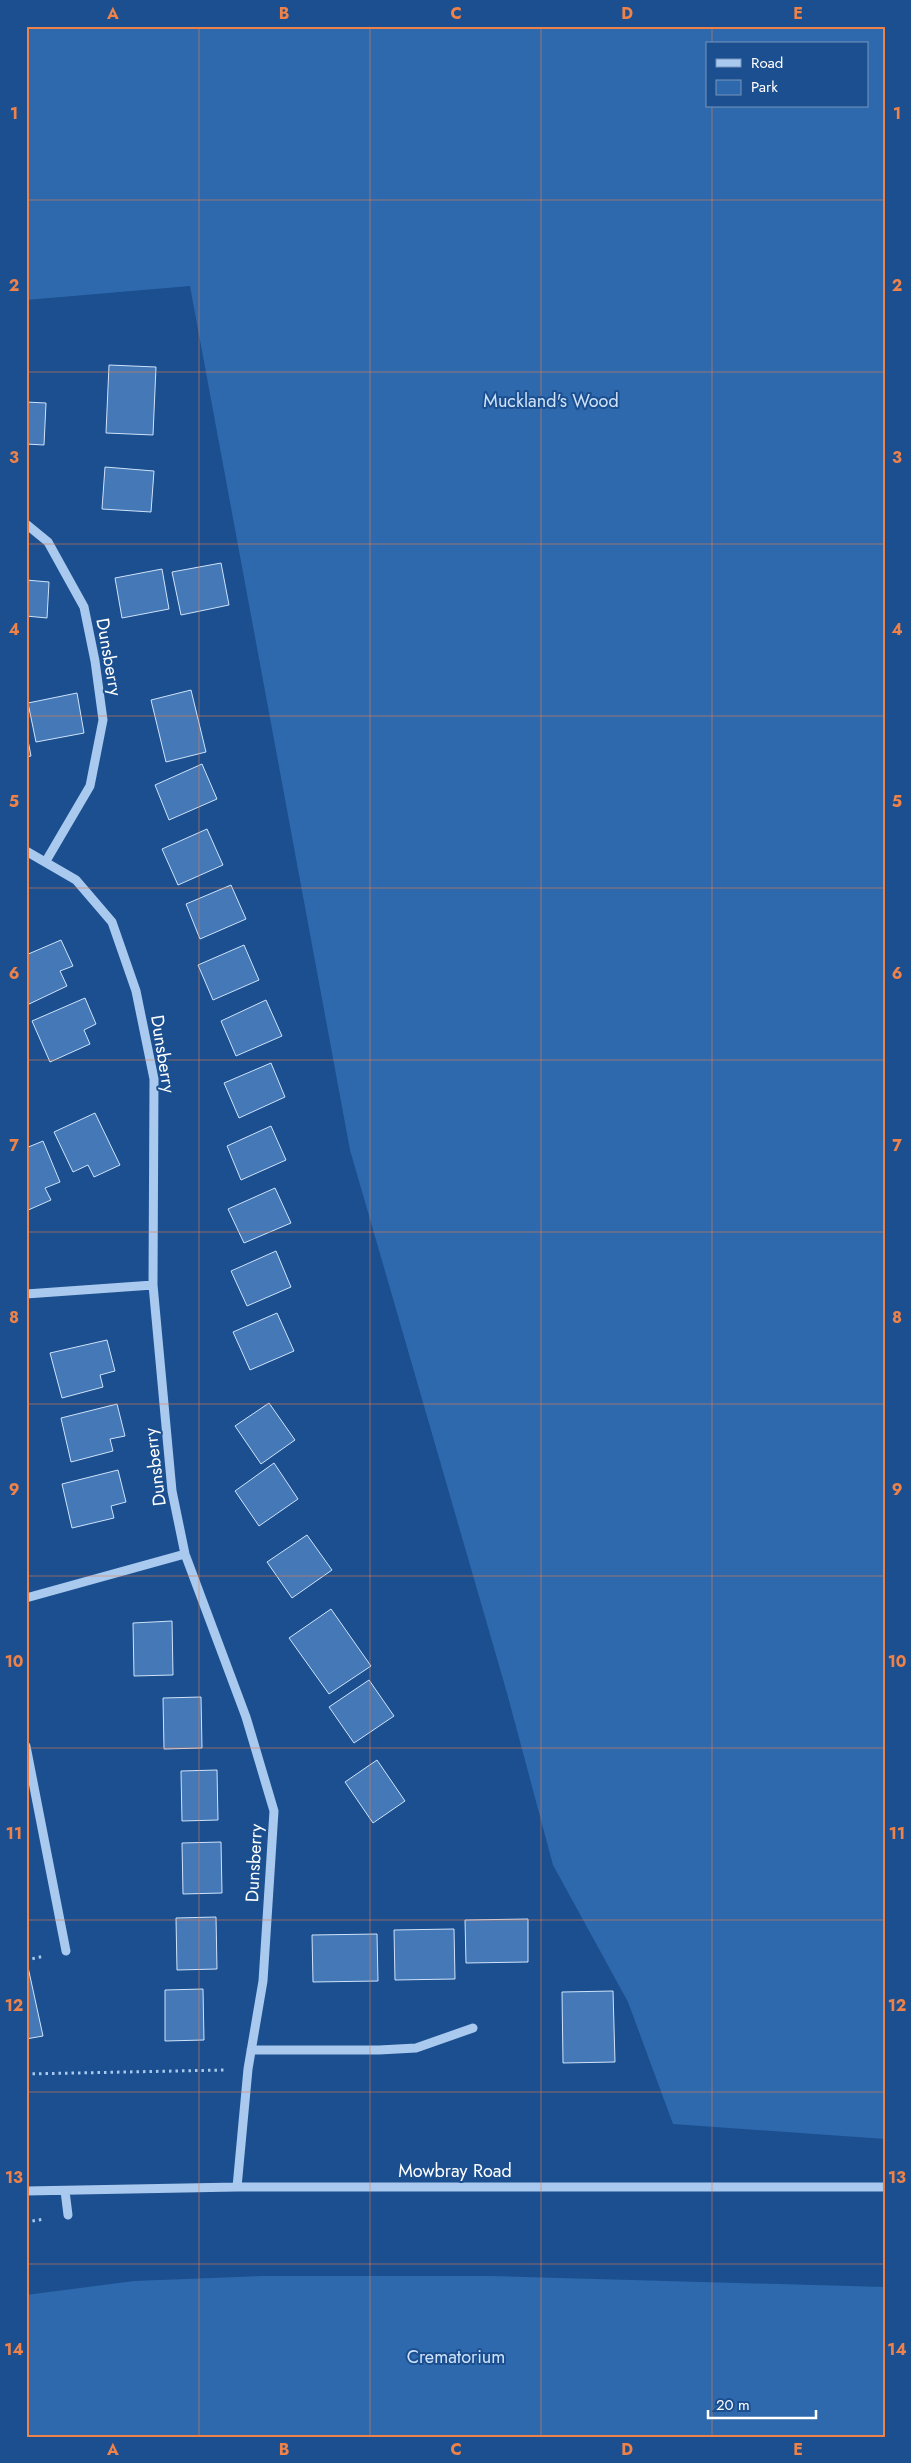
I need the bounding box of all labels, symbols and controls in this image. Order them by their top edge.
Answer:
text: A [106,2,119,25]
text: B [279,2,289,25]
text: C [450,2,462,25]
text: D [621,2,633,25]
text: E [793,2,803,25]
legend [706,42,868,108]
text: Road [751,52,783,74]
text: Park [751,76,778,98]
text: 1 [10,102,18,125]
text: 1 [893,102,901,125]
text: 2 [9,274,19,297]
text: 2 [892,274,902,297]
park label: Muckland's Wood [483,388,619,414]
text: 3 [9,446,19,469]
text: 3 [892,446,902,469]
street label: Dunsberry [89,616,129,698]
text: 4 [8,618,20,641]
text: 4 [891,618,903,641]
text: 5 [9,790,19,813]
text: 5 [892,790,902,813]
text: 6 [9,962,19,985]
text: 6 [892,962,902,985]
street label: Dunsberry [144,1013,182,1095]
text: 7 [9,1134,19,1157]
text: 7 [892,1134,902,1157]
text: 8 [9,1306,19,1329]
text: 8 [892,1306,902,1329]
street label: Dunsberry [137,1426,173,1508]
text: 9 [9,1478,19,1501]
text: 9 [892,1478,902,1501]
text: 10 [5,1650,23,1673]
text: 10 [888,1650,906,1673]
text: 11 [6,1822,22,1845]
text: 11 [889,1822,905,1845]
street label: Dunsberry [239,1823,269,1903]
text: 12 [5,1994,23,2017]
text: 12 [888,1994,906,2017]
street label: Mowbray Road [398,2158,512,2184]
text: 13 [5,2166,23,2189]
text: 13 [888,2166,906,2189]
text: 14 [4,2338,24,2361]
text: 14 [887,2338,907,2361]
park label: Crematorium [407,2344,505,2370]
scale bar [708,2388,816,2420]
text: 20 m [716,2394,750,2416]
text: A [106,2438,119,2461]
text: B [279,2438,289,2461]
text: C [450,2438,462,2461]
text: D [621,2438,633,2461]
text: E [793,2438,803,2461]

